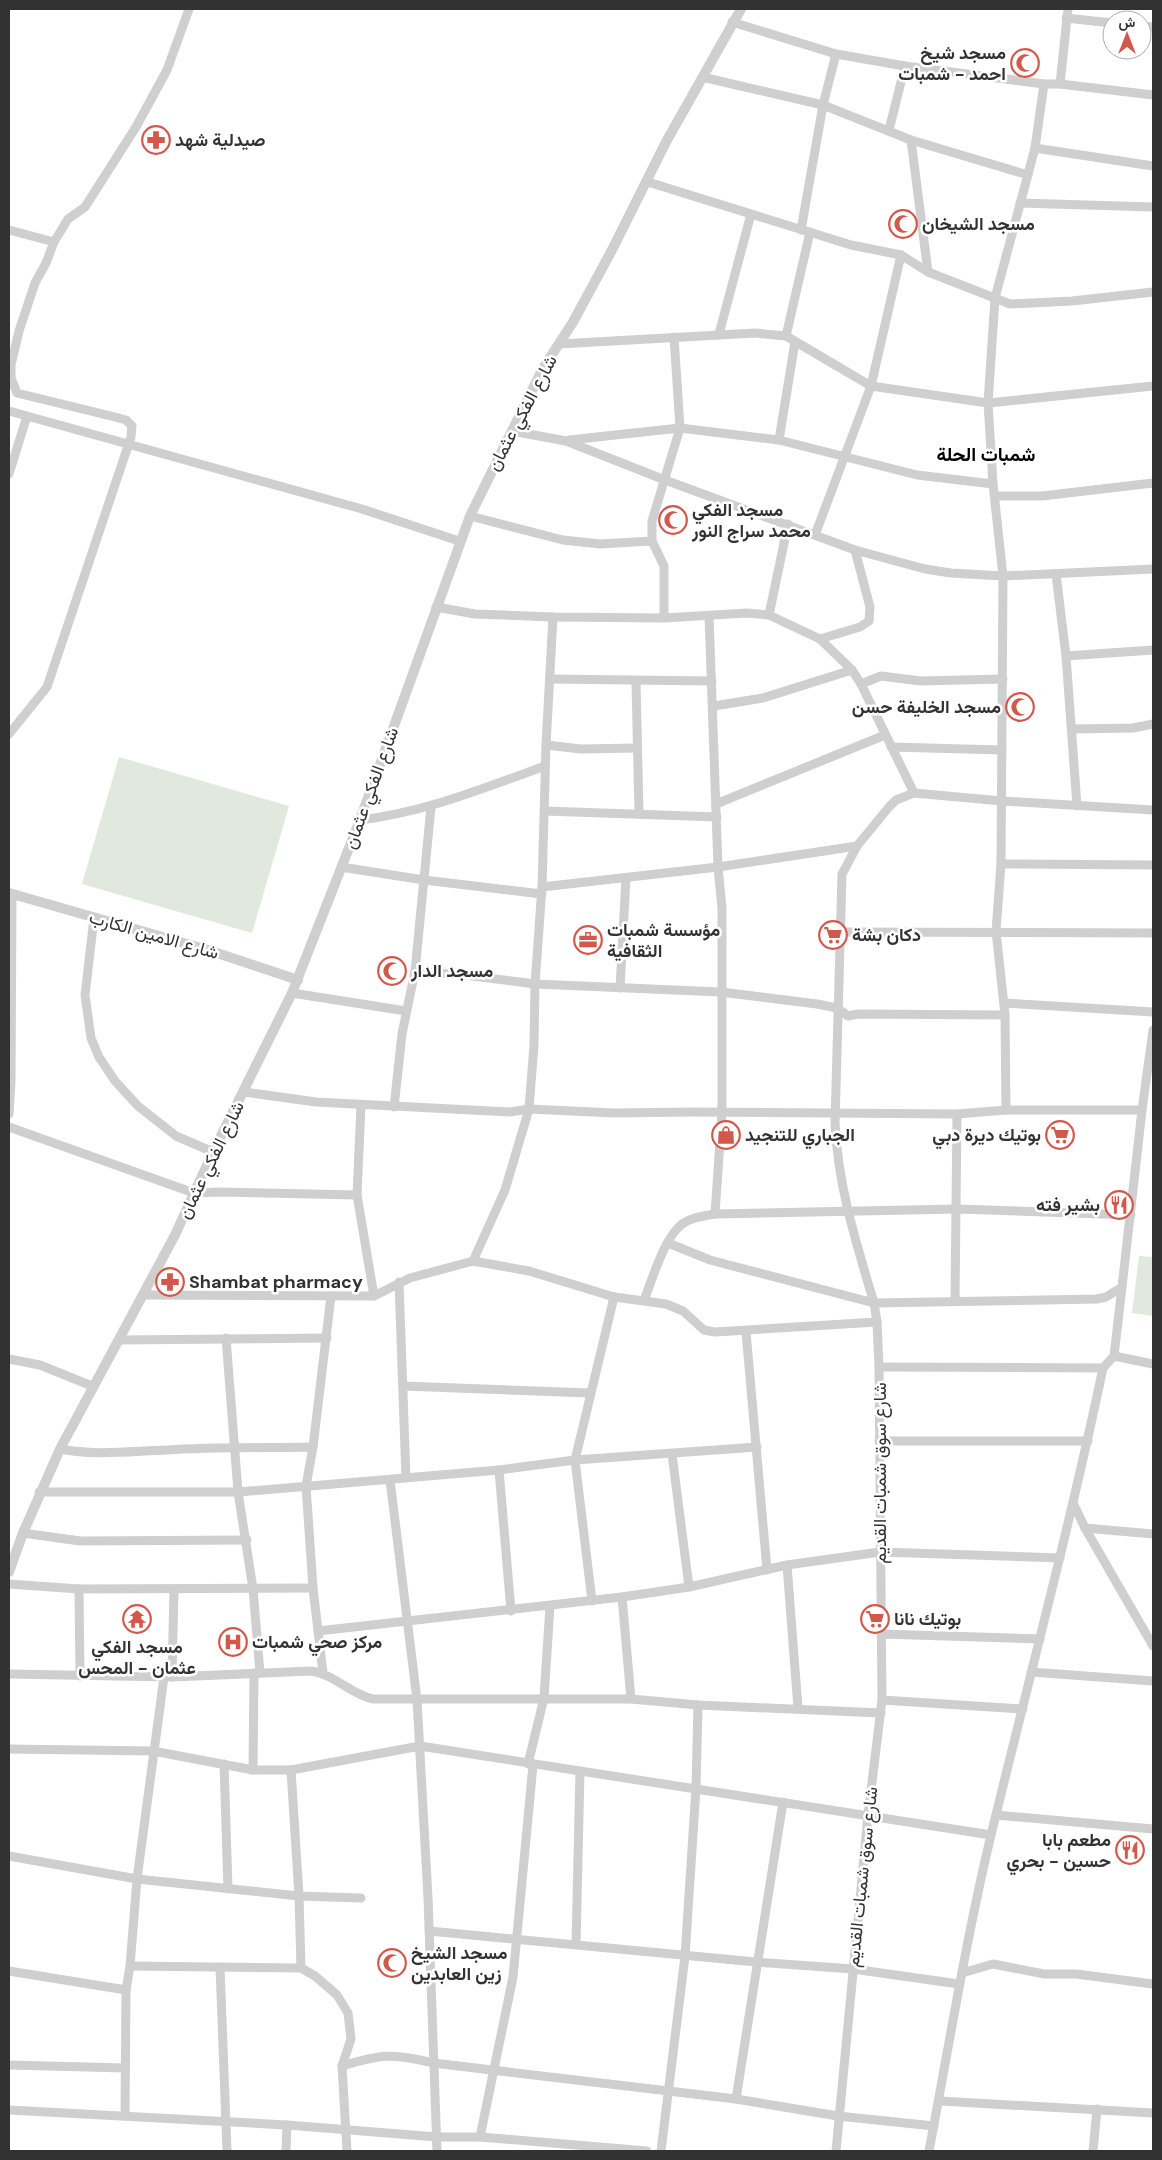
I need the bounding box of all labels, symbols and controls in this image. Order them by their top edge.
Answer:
north arrow [1102,10,1152,60]
text: ش [1119,13,1136,31]
place label: مسجد شيخ احمد - شمبات [898,41,1006,86]
mosque icon: مسجد شيخ احمد - شمبات [1010,48,1040,78]
pharmacy icon: صيدلية شهد [141,125,171,155]
place label: صيدلية شهد [175,128,265,152]
mosque icon: مسجد الشيخان [888,209,918,239]
place label: مسجد الشيخان [922,212,1035,236]
street label: شارع الفكي عثمان [481,351,565,477]
district label: شمبات الحلة [936,442,1036,467]
place label: مسجد الفكي محمد سراج النور [691,498,811,543]
mosque icon: مسجد الفكي محمد سراج النور [658,505,688,535]
mosque icon: مسجد الخليفة حسن [1005,692,1035,722]
place label: مسجد الخليفة حسن [852,695,1001,719]
street label: شارع الفكي عثمان [338,724,407,853]
street label: شارع الامين الكارب [86,905,222,965]
place label: مؤسسة شمبات الثقافية [607,918,720,963]
supermarket icon: دكان بشة [818,920,848,950]
place label: دكان بشة [852,923,921,947]
office icon: مؤسسة شمبات الثقافية [573,925,603,955]
mosque icon: مسجد الدار [377,956,407,986]
place label: مسجد الدار [410,959,493,983]
street label: شارع الفكي عثمان [172,1097,253,1224]
shop icon: الجباري للتنجيد [711,1120,741,1150]
supermarket icon: بوتيك ديرة دبي [1045,1120,1075,1150]
place label: الجباري للتنجيد [745,1123,855,1150]
place label: بوتيك ديرة دبي [932,1123,1041,1150]
restaurant icon: بشير فته [1104,1190,1134,1220]
place label: بشير فته [1036,1193,1100,1217]
pharmacy icon: Shambat pharmacy [155,1267,185,1297]
place label: Shambat pharmacy [189,1270,363,1294]
street label: شارع سوق شمبات القديم [868,1382,892,1564]
temple icon: مسجد الفكي عثمان - المحس [122,1604,152,1634]
supermarket icon: بوتيك نانا [860,1604,890,1634]
place label: بوتيك نانا [894,1607,961,1631]
hospital icon: مركز صحي شمبات [218,1627,248,1657]
place label: مركز صحي شمبات [252,1630,383,1657]
place label: مسجد الفكي عثمان - المحس [78,1635,196,1680]
street label: شارع سوق شمبات القديم [841,1786,883,1968]
place label: مطعم بابا حسين - بحري [1007,1828,1111,1876]
restaurant icon: مطعم بابا حسين - بحري [1115,1835,1145,1865]
place label: مسجد الشيخ زين العابدين [411,1941,508,1986]
mosque icon: مسجد الشيخ زين العابدين [377,1948,407,1978]

